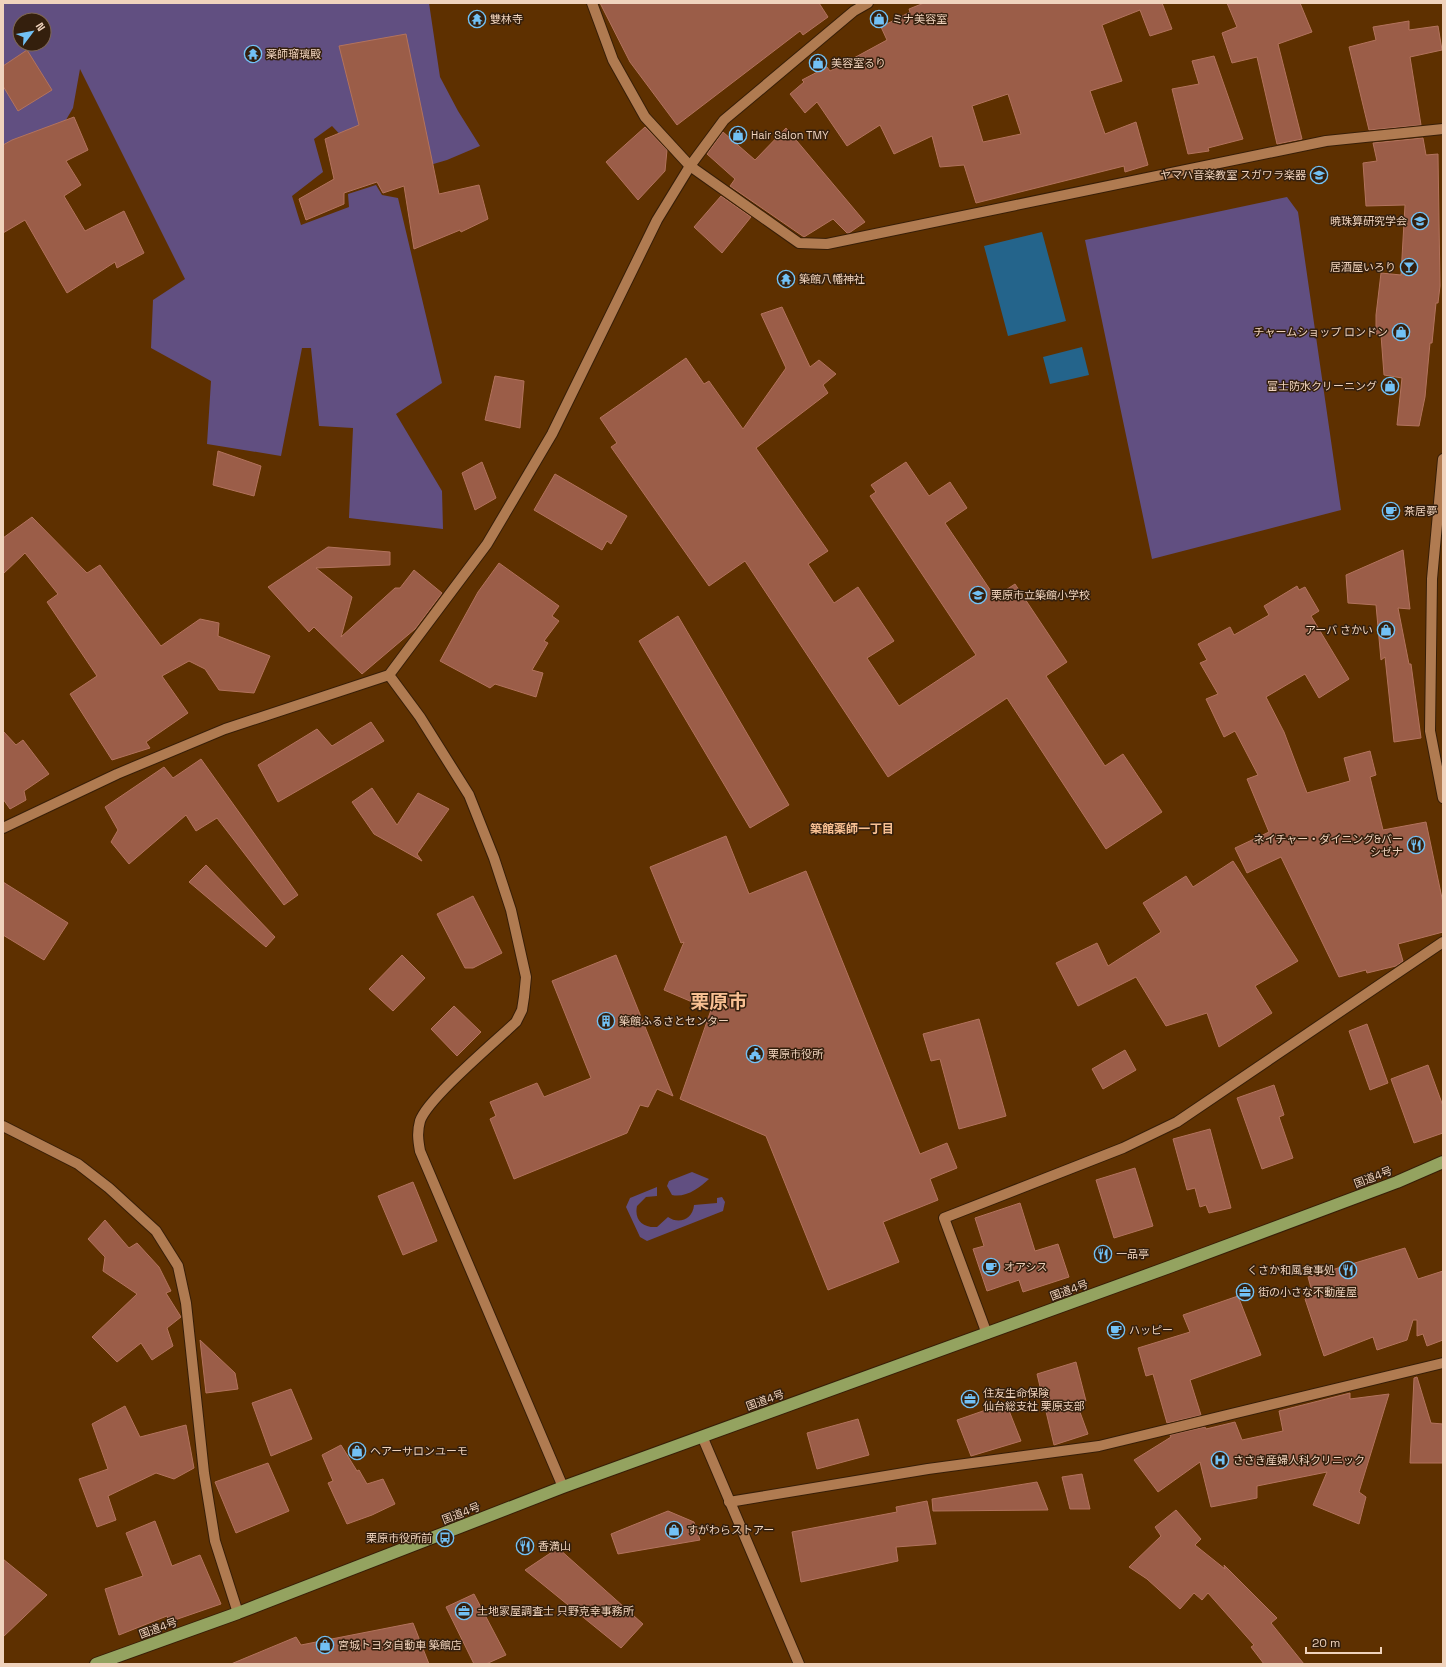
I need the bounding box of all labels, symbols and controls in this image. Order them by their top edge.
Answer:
temple icon: 雙林寺 [467,9,487,29]
shop icon: ミナ美容室 [869,9,889,29]
north arrow [12,12,52,52]
place label: 雙林寺 [490,12,523,26]
place label: ミナ美容室 [892,12,947,26]
text: N [33,20,48,34]
temple icon: 薬師瑠璃殿 [243,44,263,64]
place label: 薬師瑠璃殿 [266,47,321,61]
shop icon: 美容室るり [808,53,828,73]
place label: 美容室るり [831,56,886,70]
shop icon: Hair Salon TMY [728,125,748,145]
place label: Hair Salon TMY [751,128,829,142]
school or university icon: ヤマハ音楽教室 スガワラ楽器 [1309,165,1329,185]
place label: ヤマハ音楽教室 スガワラ楽器 [1160,168,1306,182]
school or university icon: 暁珠算研究学会 [1410,211,1430,231]
place label: 暁珠算研究学会 [1330,214,1407,228]
bar icon: 居酒屋いろり [1399,257,1419,277]
place label: 居酒屋いろり [1330,260,1396,274]
temple icon: 築館八幡神社 [776,269,796,289]
place label: 築館八幡神社 [799,272,865,286]
shop icon: チャームショップ ロンドン [1391,322,1411,342]
place label: チャームショップ ロンドン [1254,325,1388,339]
shop icon: 富士防水クリーニング [1380,376,1400,396]
place label: 富士防水クリーニング [1267,379,1377,393]
cafe icon: 茶居夢 [1381,501,1401,521]
place label: 茶居夢 [1404,504,1437,518]
school or university icon: 栗原市立築館小学校 [968,585,988,605]
place label: 栗原市立築館小学校 [991,588,1090,602]
shop icon: アーバ さかい [1376,620,1396,640]
place label: アーバ さかい [1305,623,1373,637]
district label: 築館薬師一丁目 [810,821,894,837]
place label: ネイチャー・ダイニング&バー シゼナ [1253,832,1403,859]
restaurant icon: ネイチャー・ダイニング&バー シゼナ [1406,835,1426,855]
district label: 栗原市 [690,989,748,1014]
building icon: 築館ふるさとセンター [596,1011,616,1031]
place label: 築館ふるさとセンター [619,1014,729,1028]
public building icon: 栗原市役所 [745,1044,765,1064]
place label: 栗原市役所 [768,1047,824,1061]
street label: 国道4号 [1352,1163,1394,1191]
restaurant icon: 一品亭 [1093,1244,1113,1264]
place label: 一品亭 [1116,1247,1149,1261]
cafe icon: オアシス [981,1257,1001,1277]
place label: オアシス [1004,1260,1048,1274]
restaurant icon: くさか和風食事処 [1338,1260,1358,1280]
place label: くさか和風食事処 [1247,1263,1335,1277]
street label: 国道4号 [1048,1277,1090,1303]
office icon: 街の小さな不動産屋 [1235,1282,1255,1302]
place label: 街の小さな不動産屋 [1258,1285,1357,1299]
cafe icon: ハッピー [1106,1320,1126,1340]
place label: ハッピー [1129,1323,1173,1337]
place label: 住友生命保険 仙台総支社 栗原支部 [983,1386,1085,1413]
street label: 国道4号 [744,1387,786,1413]
office icon: 住友生命保険 仙台総支社 栗原支部 [960,1389,980,1409]
shop icon: ヘアーサロンユーモ [347,1441,367,1461]
place label: ヘアーサロンユーモ [370,1444,468,1458]
hospital icon: ささき産婦人科クリニック [1210,1450,1230,1470]
place label: ささき産婦人科クリニック [1233,1453,1365,1467]
street label: 国道4号 [440,1499,482,1527]
shop icon: すがわらストアー [664,1520,684,1540]
place label: すがわらストアー [687,1523,774,1537]
bus stop icon: 栗原市役所前 [435,1528,455,1548]
place label: 栗原市役所前 [366,1531,432,1545]
restaurant icon: 香満山 [515,1536,535,1556]
place label: 香満山 [538,1539,571,1553]
office icon: 土地家屋調査士 只野克幸事務所 [454,1601,474,1621]
place label: 土地家屋調査士 只野克幸事務所 [477,1604,635,1618]
street label: 国道4号 [137,1615,179,1641]
scale bar [1306,1629,1381,1655]
shop icon: 宮城トヨタ自動車 築館店 [315,1635,335,1655]
text: 20 m [1312,1635,1340,1651]
place label: 宮城トヨタ自動車 築館店 [338,1638,462,1652]

